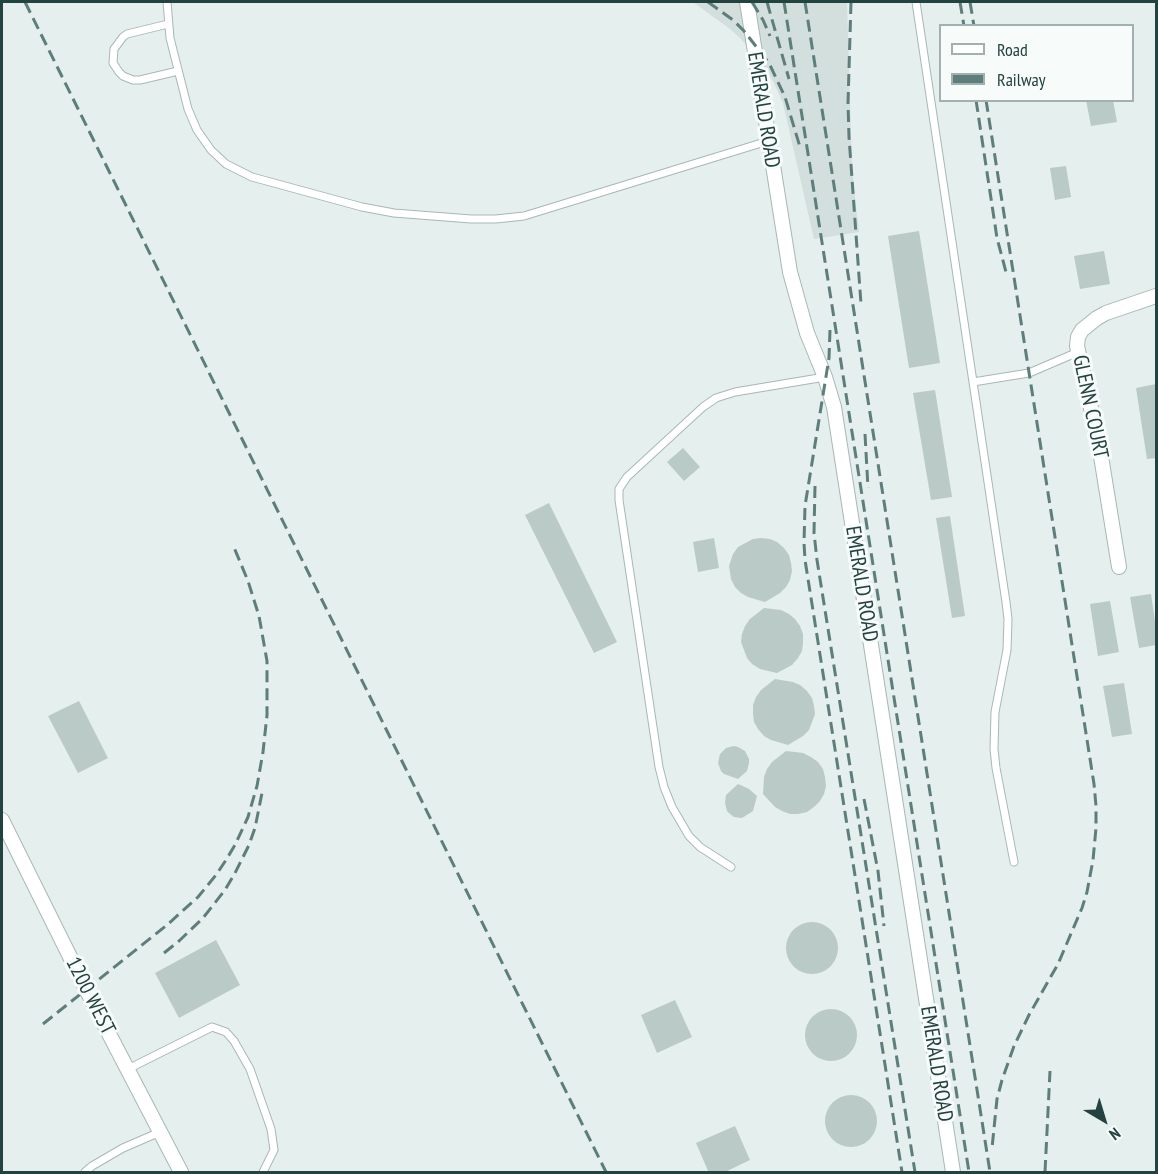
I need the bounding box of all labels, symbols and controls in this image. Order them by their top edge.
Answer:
legend [939,24,1134,102]
text: Road [997,38,1028,61]
street label: EMERALD ROAD [741,50,785,170]
text: Railway [997,68,1046,91]
street label: GLENN COURT [1067,353,1113,461]
street label: EMERALD ROAD [839,524,883,644]
street label: 1200 WEST [60,953,120,1039]
street label: EMERALD ROAD [914,1004,958,1124]
north arrow [1074,1090,1134,1150]
text: N [1106,1124,1125,1145]

